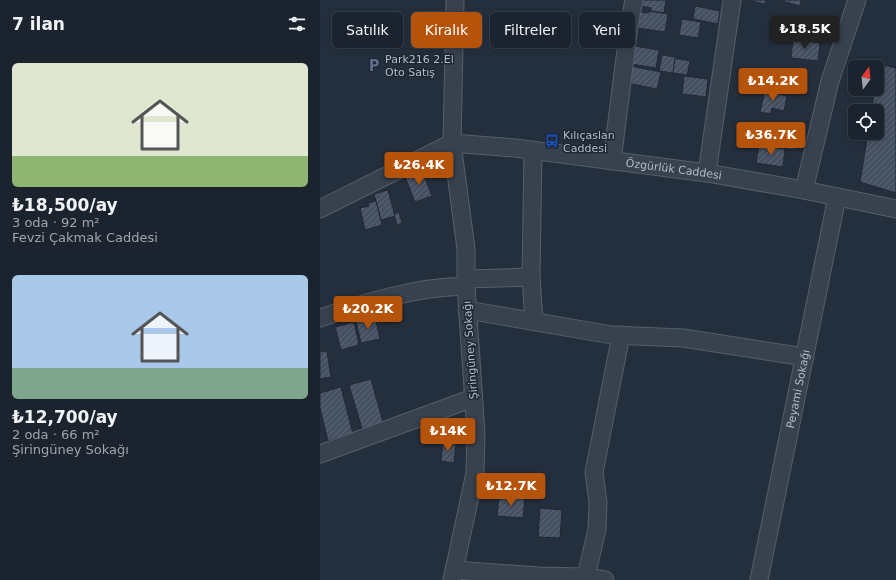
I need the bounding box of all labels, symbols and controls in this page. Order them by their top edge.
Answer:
chip: Satılık [332,12,403,48]
chip: Kiralık [411,12,482,48]
chip: Filtreler [490,12,571,48]
chip: Yeni [579,12,635,48]
icon: filters [286,13,308,35]
text: 7 ilan [12,14,65,34]
pin: ₺18.5K [772,16,838,50]
text: ₺18.5K [779,21,831,36]
place label: Park216 2.El Oto Satış [385,53,454,79]
parking icon: Park216 2.El Oto Satış [366,57,382,73]
north arrow [848,60,884,96]
map controls [848,60,884,140]
pin: ₺14.2K [740,68,806,102]
text: ₺14.2K [747,73,799,88]
icon: home [124,89,196,161]
button: locate [848,104,884,140]
pin: ₺36.7K [738,122,804,156]
text: ₺36.7K [745,127,797,142]
place label: Kılıçaslan Caddesi [563,129,615,155]
bus stop icon: Kılıçaslan Caddesi [544,133,560,149]
pin: ₺26.4K [386,152,452,186]
street label: Özgürlük Caddesi [625,156,723,182]
text: ₺26.4K [393,157,445,172]
text: ₺18,500/ay [12,195,118,215]
text: 3 oda · 92 m² [12,215,100,230]
text: Fevzi Çakmak Caddesi [12,230,158,245]
pin: ₺20.2K [335,296,401,330]
street label: Şiringüney Sokağı [461,300,480,400]
icon: home [124,301,196,373]
text: ₺20.2K [342,301,394,316]
street label: Peyami Sokağı [784,348,813,430]
text: ₺12,700/ay [12,407,118,427]
pin: ₺14K [424,418,472,452]
text: ₺14K [429,423,467,438]
text: 2 oda · 66 m² [12,427,100,442]
text: Şiringüney Sokağı [12,442,129,457]
pin: ₺12.7K [478,473,544,507]
text: ₺12.7K [485,478,537,493]

